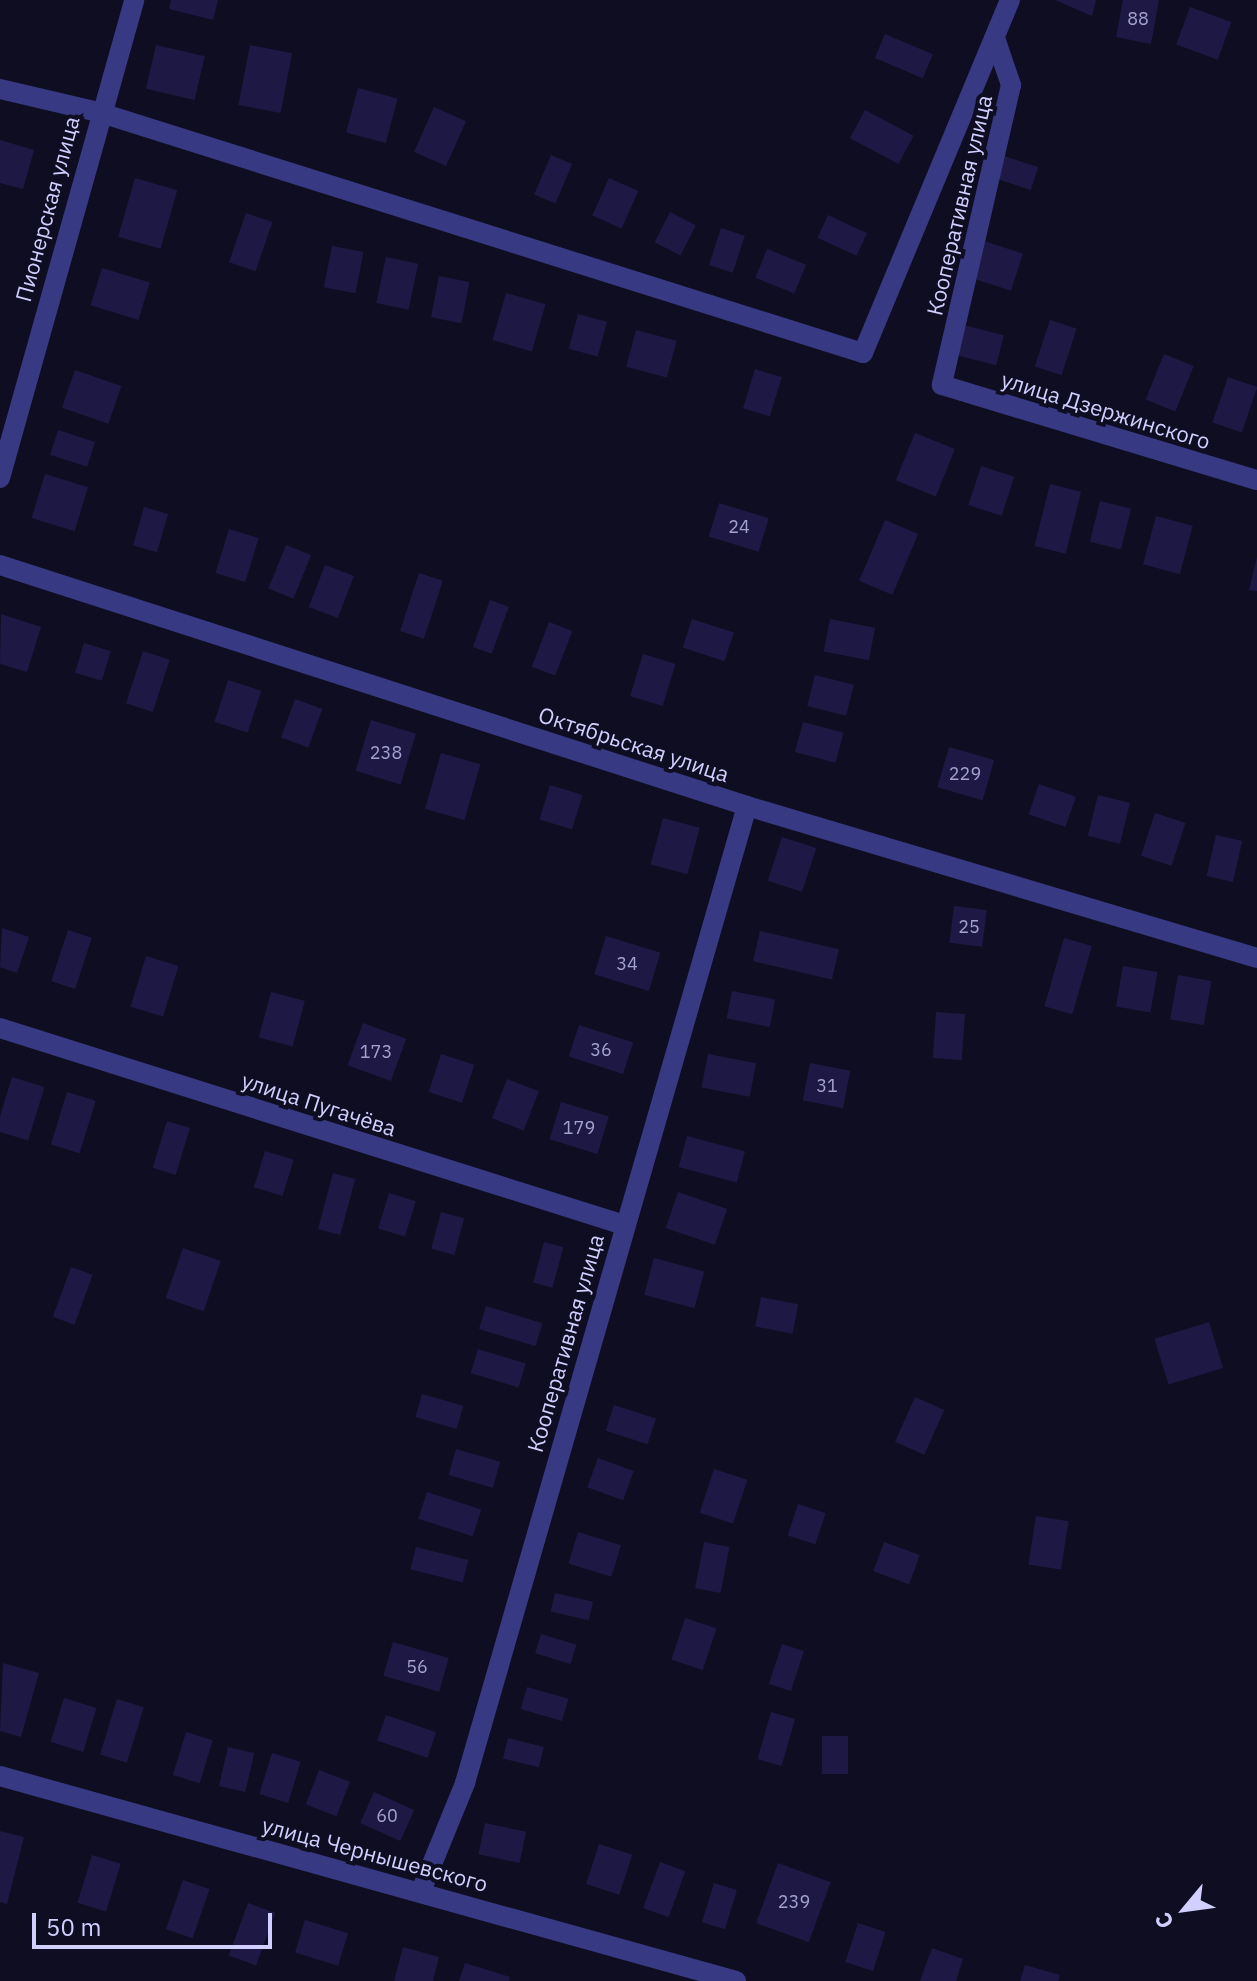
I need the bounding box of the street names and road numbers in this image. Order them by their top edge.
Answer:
street label: Кооперативная улица [921,92,997,318]
street label: Пионерская улица [10,113,84,305]
street label: улица Дзержинского [998,366,1214,454]
street label: Октябрьская улица [535,701,733,787]
street label: улица Пугачёва [238,1067,400,1141]
street label: Кооперативная улица [521,1231,609,1455]
street label: улица Чернышевского [259,1811,491,1897]

